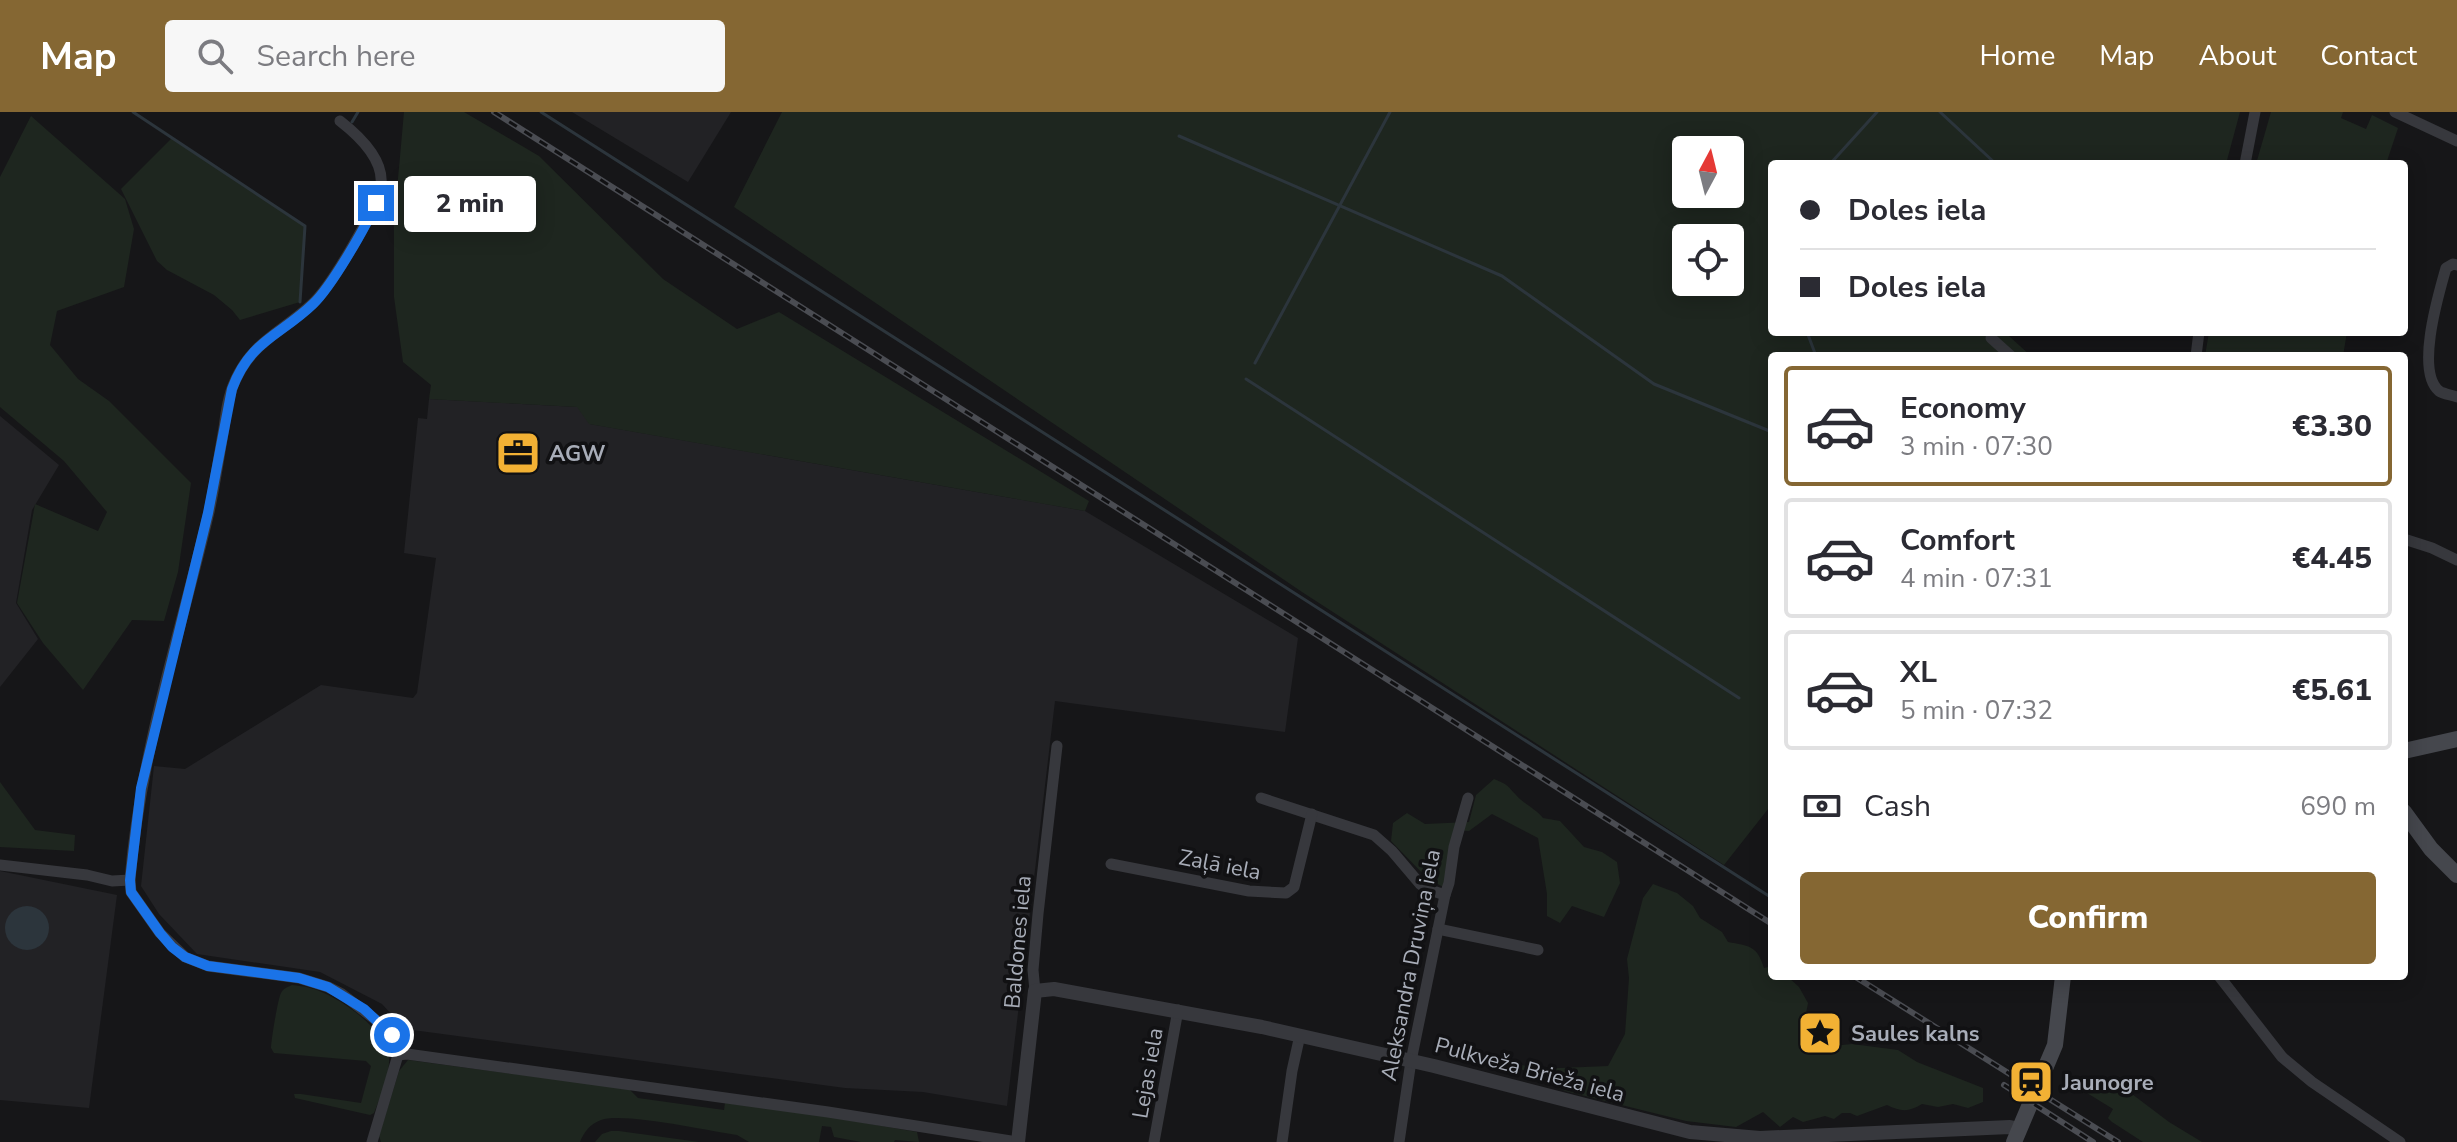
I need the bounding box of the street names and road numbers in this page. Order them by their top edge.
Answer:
street label: Zaļā iela [1176,842,1264,888]
street label: Aleksandra Druviņa iela [1374,847,1448,1084]
street label: Baldones iela [997,874,1039,1010]
street label: Lejas iela [1125,1025,1171,1121]
street label: Pulkveža Brieža iela [1432,1030,1628,1110]

